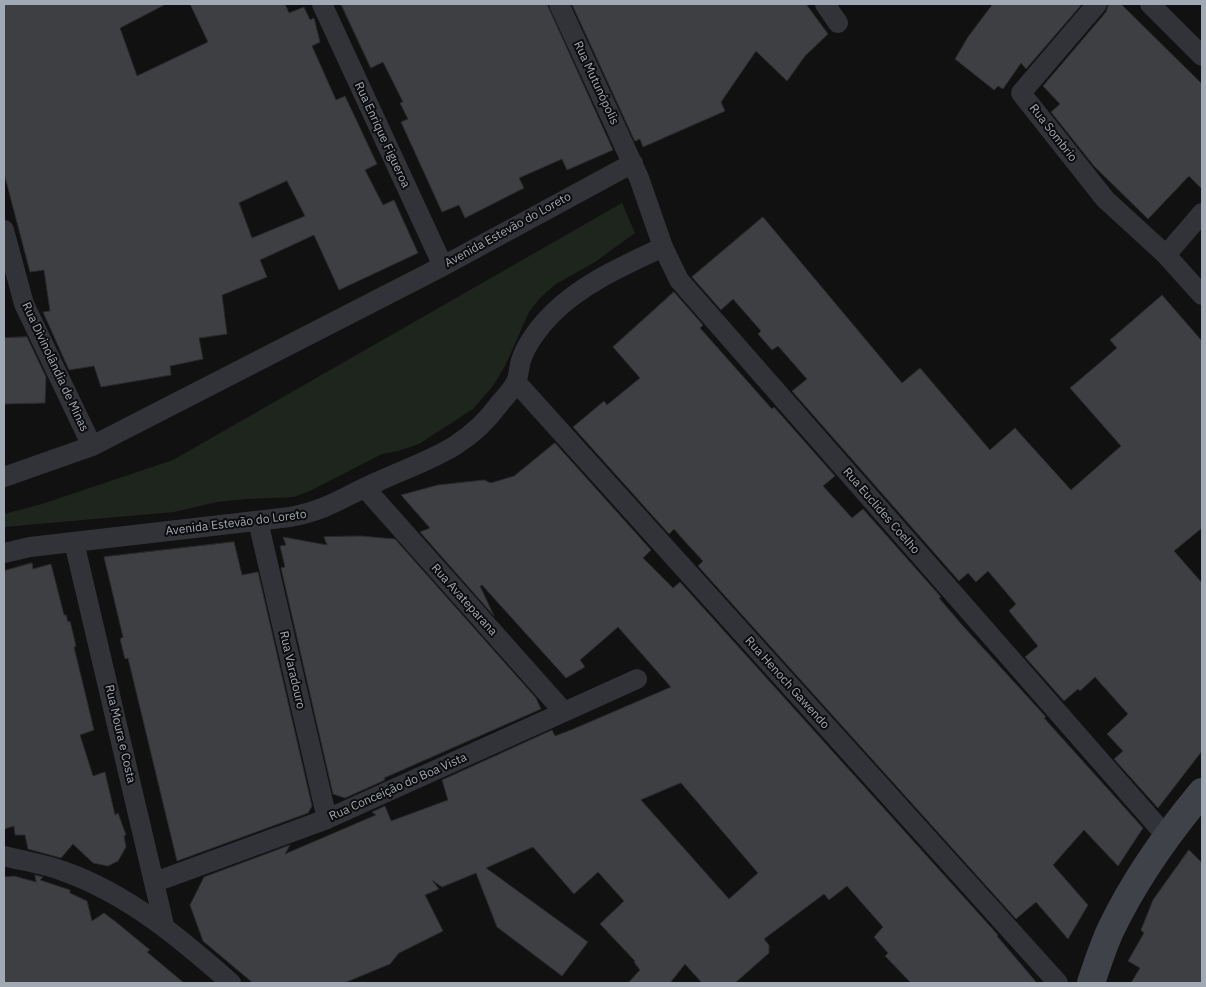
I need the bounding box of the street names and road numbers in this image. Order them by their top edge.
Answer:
street label: Rua Mutunópolis [570,39,622,127]
street label: Rua Enrique Figueroa [351,80,413,190]
street label: Rua Sombrio [1026,101,1080,165]
street label: Avenida Estevão do Loreto [442,189,574,271]
street label: Rua Divinolândia de Minas [19,300,91,434]
street label: Rua Euclides Coelho [840,465,922,557]
street label: Avenida Estevão do Loreto [165,507,307,539]
street label: Rua Avateparana [428,561,500,639]
street label: Rua Varadouro [276,630,308,710]
street label: Rua Henoch Gawendo [742,634,832,732]
street label: Rua Moura e Costa [102,683,138,785]
street label: Rua Conceição do Boa Vista [327,750,469,824]

